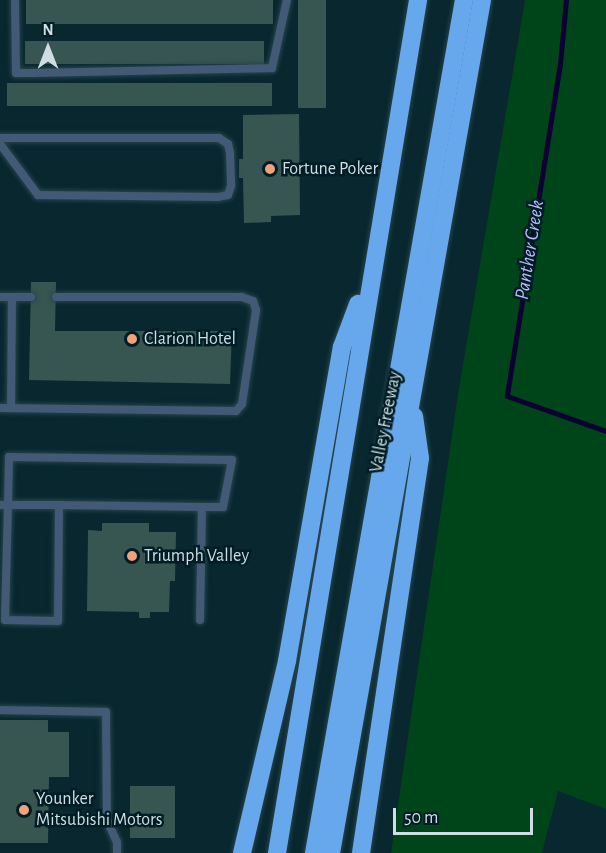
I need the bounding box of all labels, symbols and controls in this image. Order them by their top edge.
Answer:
north arrow [18,18,78,78]
text: N [42,22,54,38]
place label: Fortune Poker [282,158,378,180]
marker: Fortune Poker [263,162,277,176]
water label: Panther Creek [510,198,550,302]
place label: Clarion Hotel [144,328,236,350]
marker: Clarion Hotel [125,332,139,346]
street label: Valley Freeway [366,370,406,474]
place label: Triumph Valley [144,545,249,567]
marker: Triumph Valley [125,549,139,563]
place label: Younker Mitsubishi Motors [36,789,162,832]
scale bar [396,796,536,834]
marker: Younker Mitsubishi Motors [17,803,31,817]
text: 50 m [404,809,438,827]

